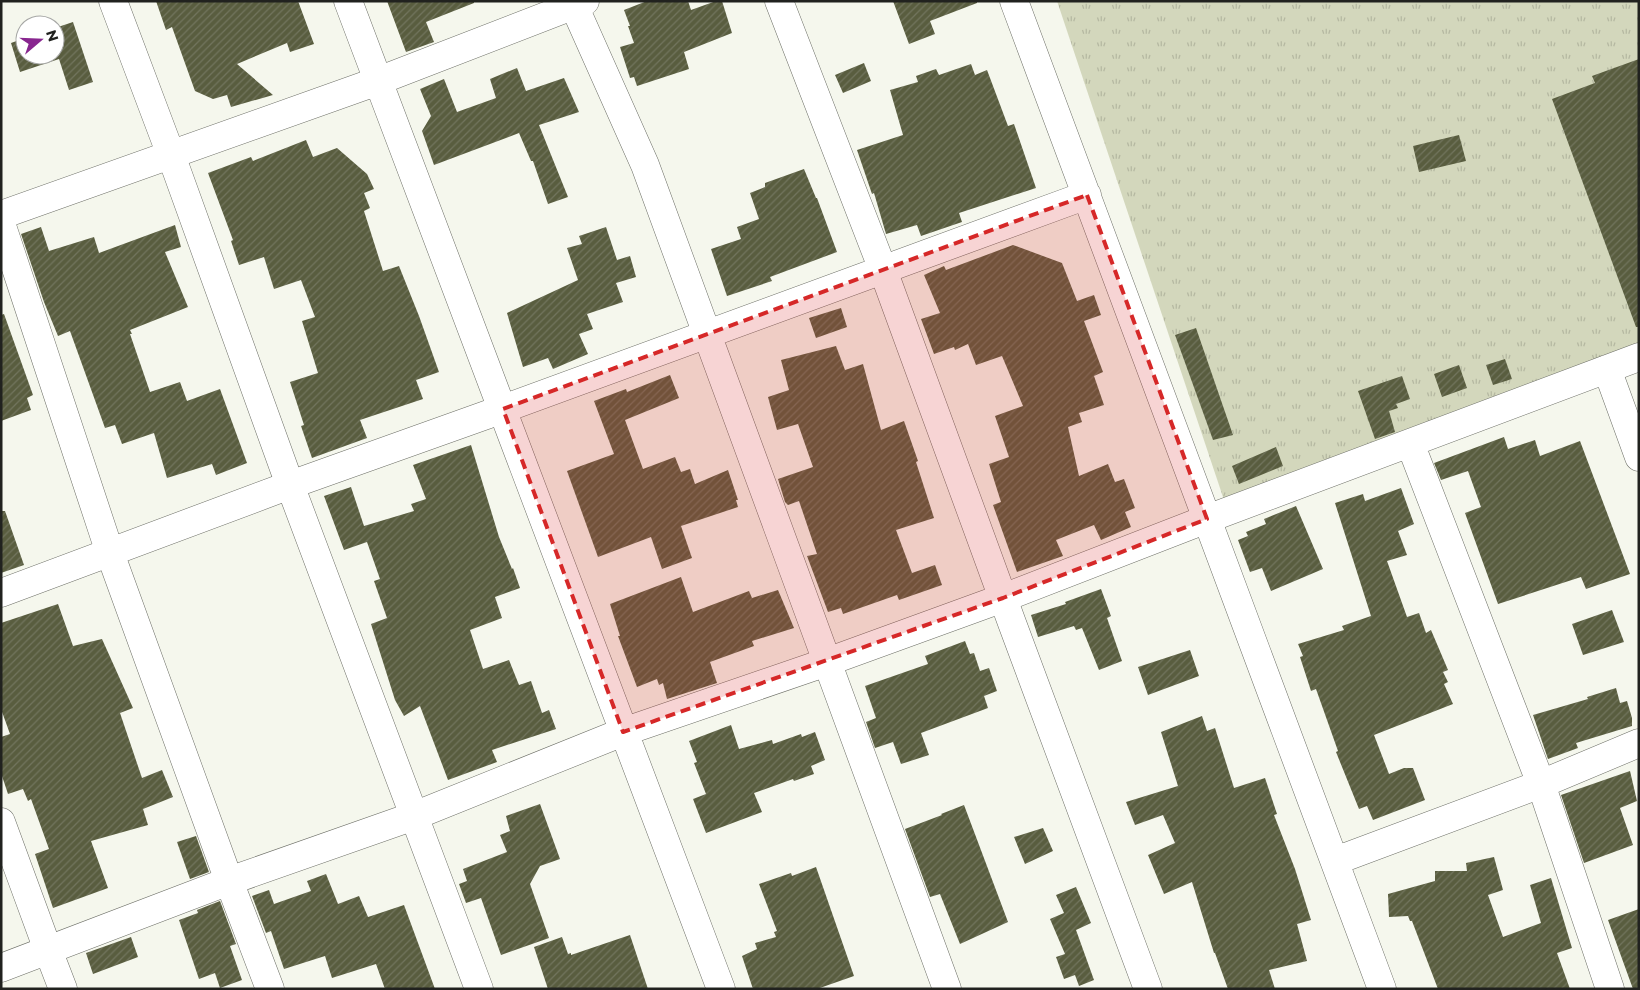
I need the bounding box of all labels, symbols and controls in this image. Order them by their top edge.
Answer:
north arrow [15,15,65,65]
text: N [42,27,63,44]

